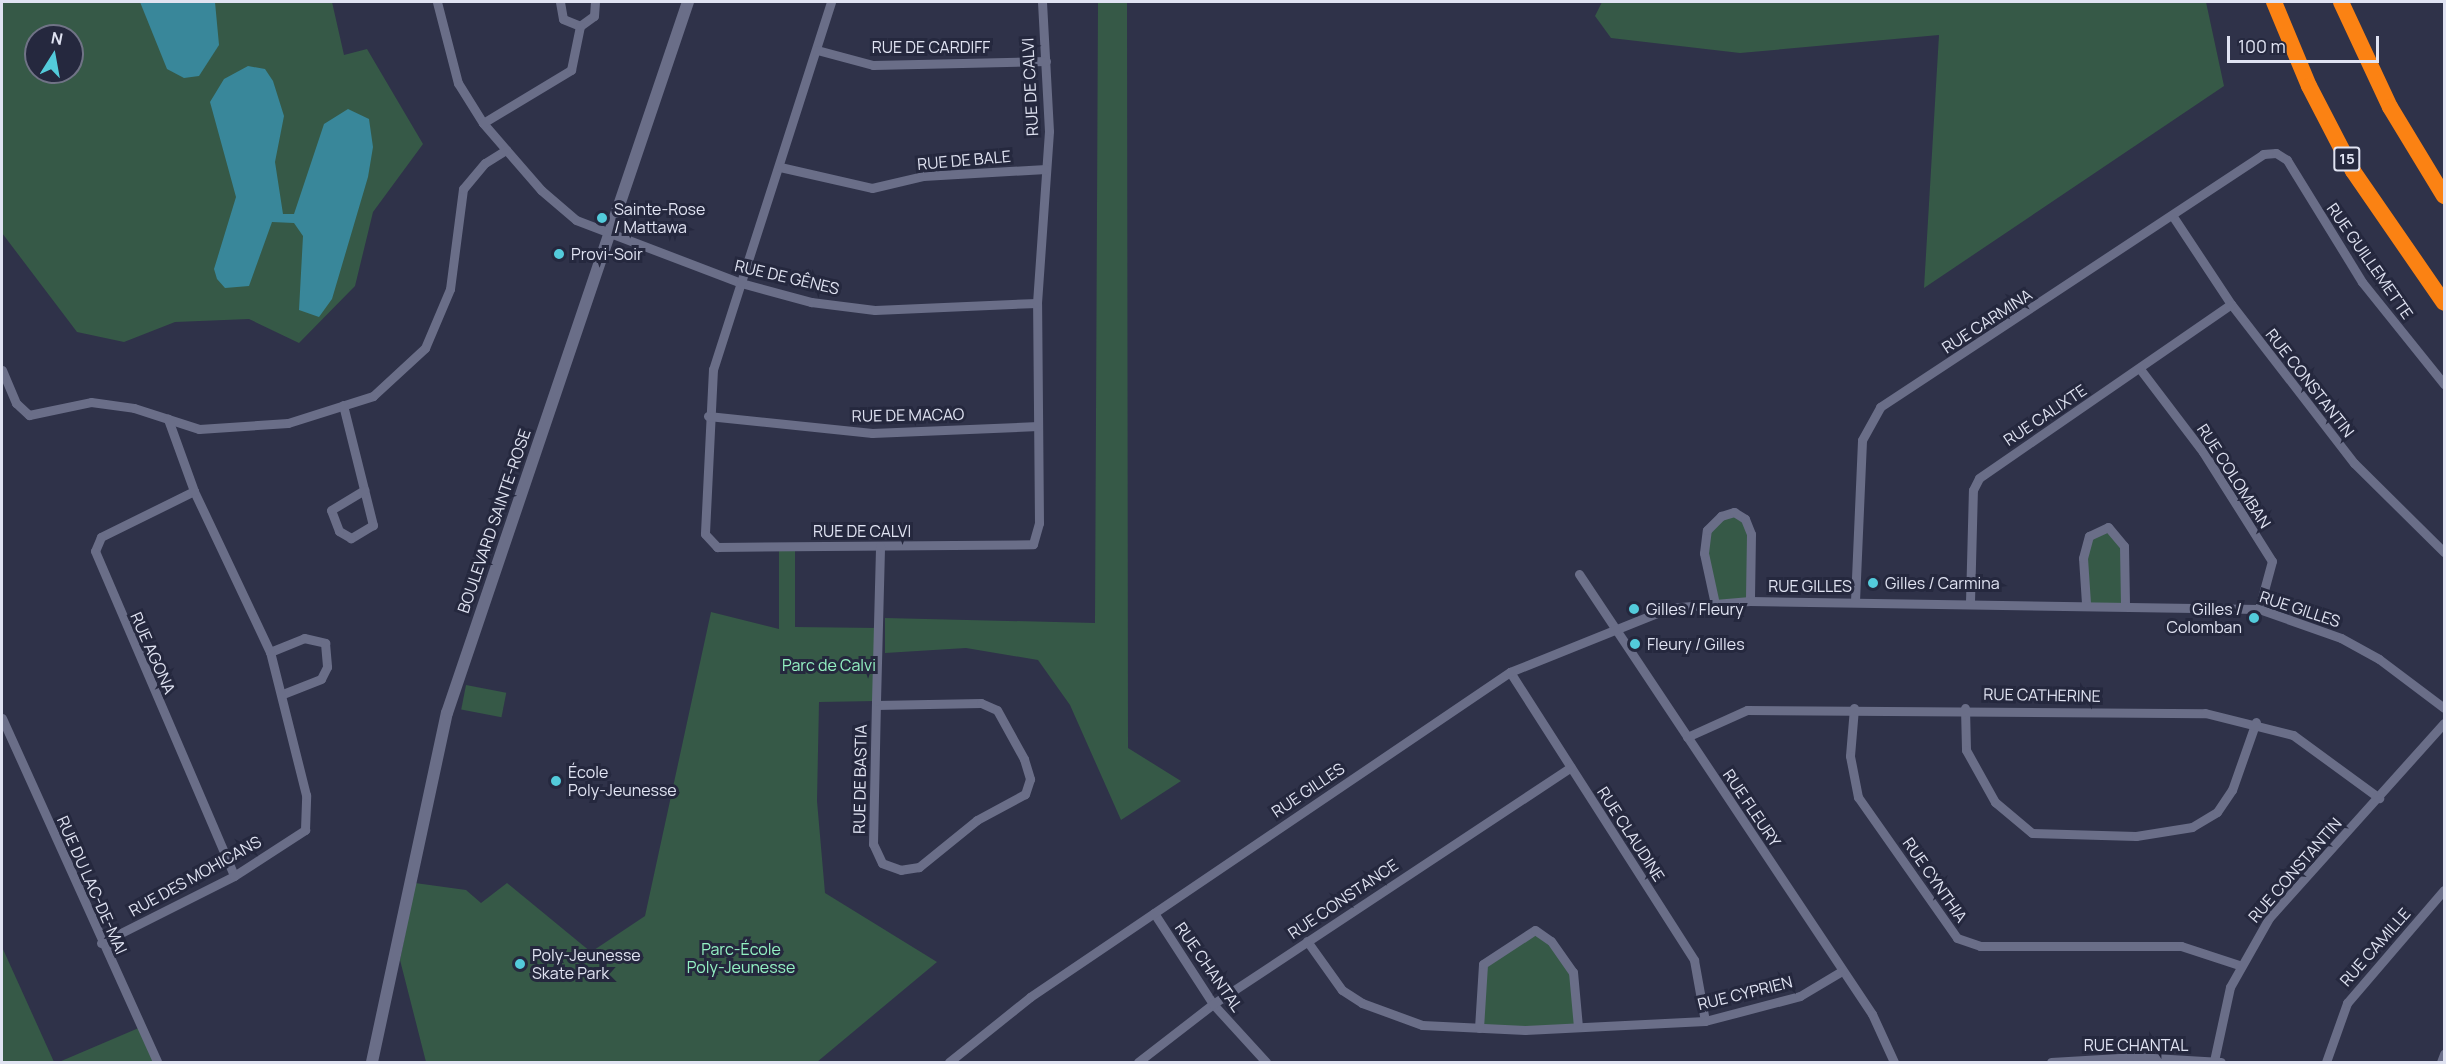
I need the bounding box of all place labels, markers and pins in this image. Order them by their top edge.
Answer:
place label: Sainte-Rose / Mattawa [614,199,705,237]
marker: Sainte-Rose / Mattawa [595,211,609,225]
place label: Provi-Soir [571,244,643,264]
marker: Provi-Soir [552,247,566,261]
place label: Gilles / Carmina [1885,573,2000,593]
marker: Gilles / Carmina [1866,576,1880,590]
place label: Gilles / Fleury [1646,599,1744,619]
place label: Gilles / Colomban [2166,599,2242,637]
marker: Gilles / Fleury [1627,602,1641,616]
marker: Gilles / Colomban [2247,611,2261,625]
place label: Fleury / Gilles [1647,634,1745,654]
marker: Fleury / Gilles [1628,637,1642,651]
place label: École Poly-Jeunesse [568,762,677,800]
marker: École Poly-Jeunesse [549,774,563,788]
place label: Poly-Jeunesse Skate Park [532,945,641,983]
marker: Poly-Jeunesse Skate Park [513,957,527,971]

